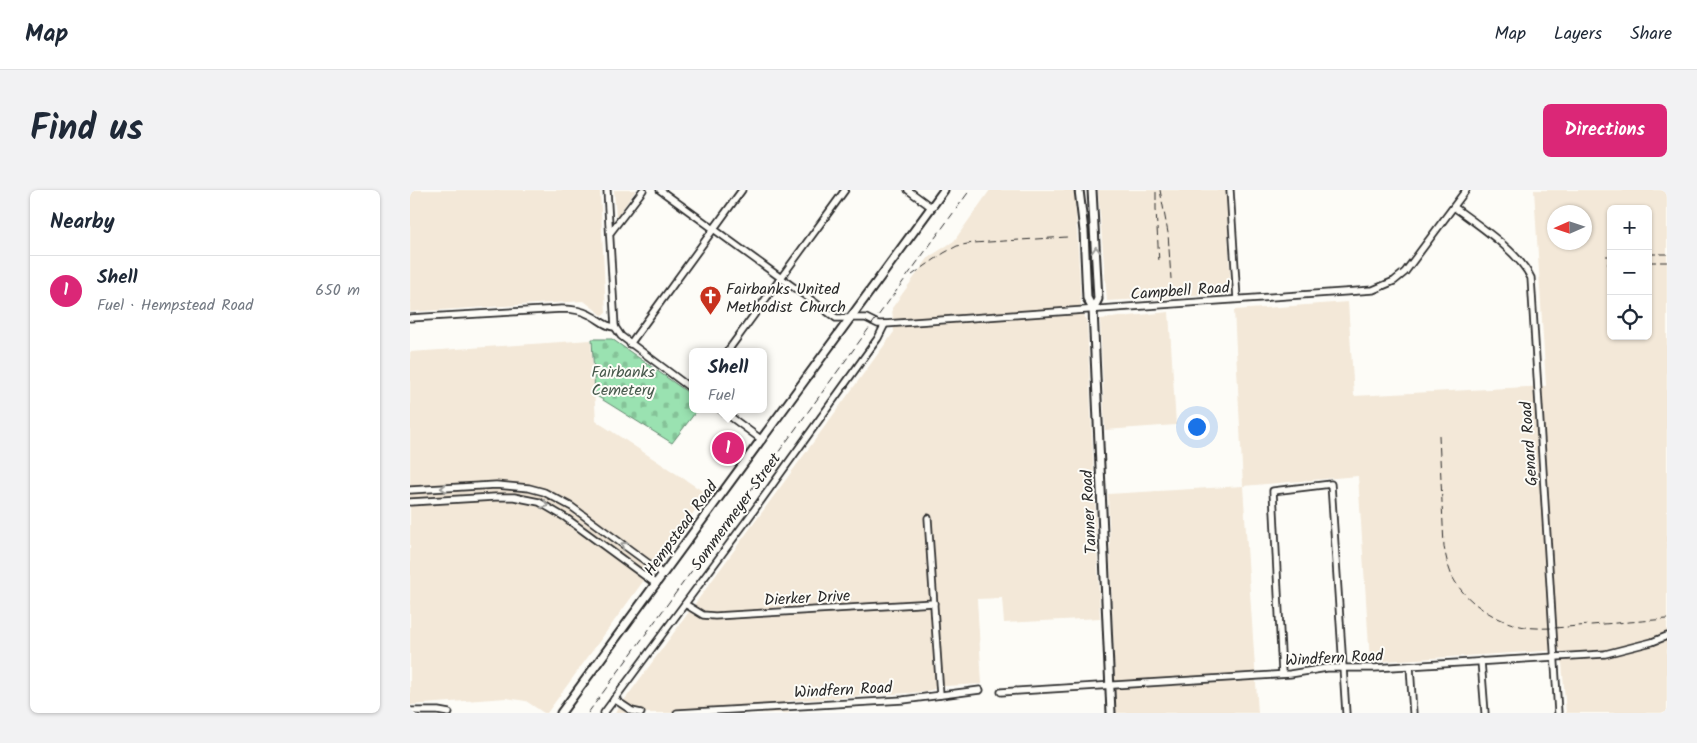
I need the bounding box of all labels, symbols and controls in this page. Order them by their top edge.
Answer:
text: Map [25,15,68,54]
text: Map [1495,20,1526,49]
text: Layers [1554,20,1602,49]
text: Share [1630,20,1672,49]
text: Find us [30,102,143,158]
button: Directions [1543,104,1667,157]
north arrow [1547,205,1592,250]
map controls [1607,205,1652,340]
button: + [1607,205,1652,250]
text: Nearby [50,206,115,239]
one-way arrow [1091,246,1102,254]
button: − [1607,250,1652,295]
text: Shell [97,263,138,293]
street label: Campbell Road [1130,275,1232,307]
place label: Fairbanks United Methodist Church [726,277,846,320]
text: 1 [64,278,68,303]
text: 650 m [315,278,360,303]
church icon: Fairbanks United Methodist Church [698,285,722,316]
text: Fuel · Hempstead Road [97,293,253,318]
button: locate [1607,295,1652,340]
popup [689,348,767,413]
text: Shell [708,353,748,383]
park label: Fairbanks Cemetery [591,360,655,403]
text: Fuel [708,383,735,408]
street label: Genard Road [1514,400,1545,487]
your location [1184,414,1210,440]
pin: 1 [712,429,744,467]
street label: Sommermeyer Street [685,447,788,576]
street label: Tanner Road [1075,468,1104,555]
street label: Hempstead Road [638,475,725,582]
one-way arrow [440,482,448,493]
one-way arrow [540,499,549,510]
one-way arrow [621,543,630,551]
street label: Dierker Drive [763,584,851,613]
street label: Windfern Road [1284,643,1385,674]
street label: Windfern Road [793,675,894,706]

